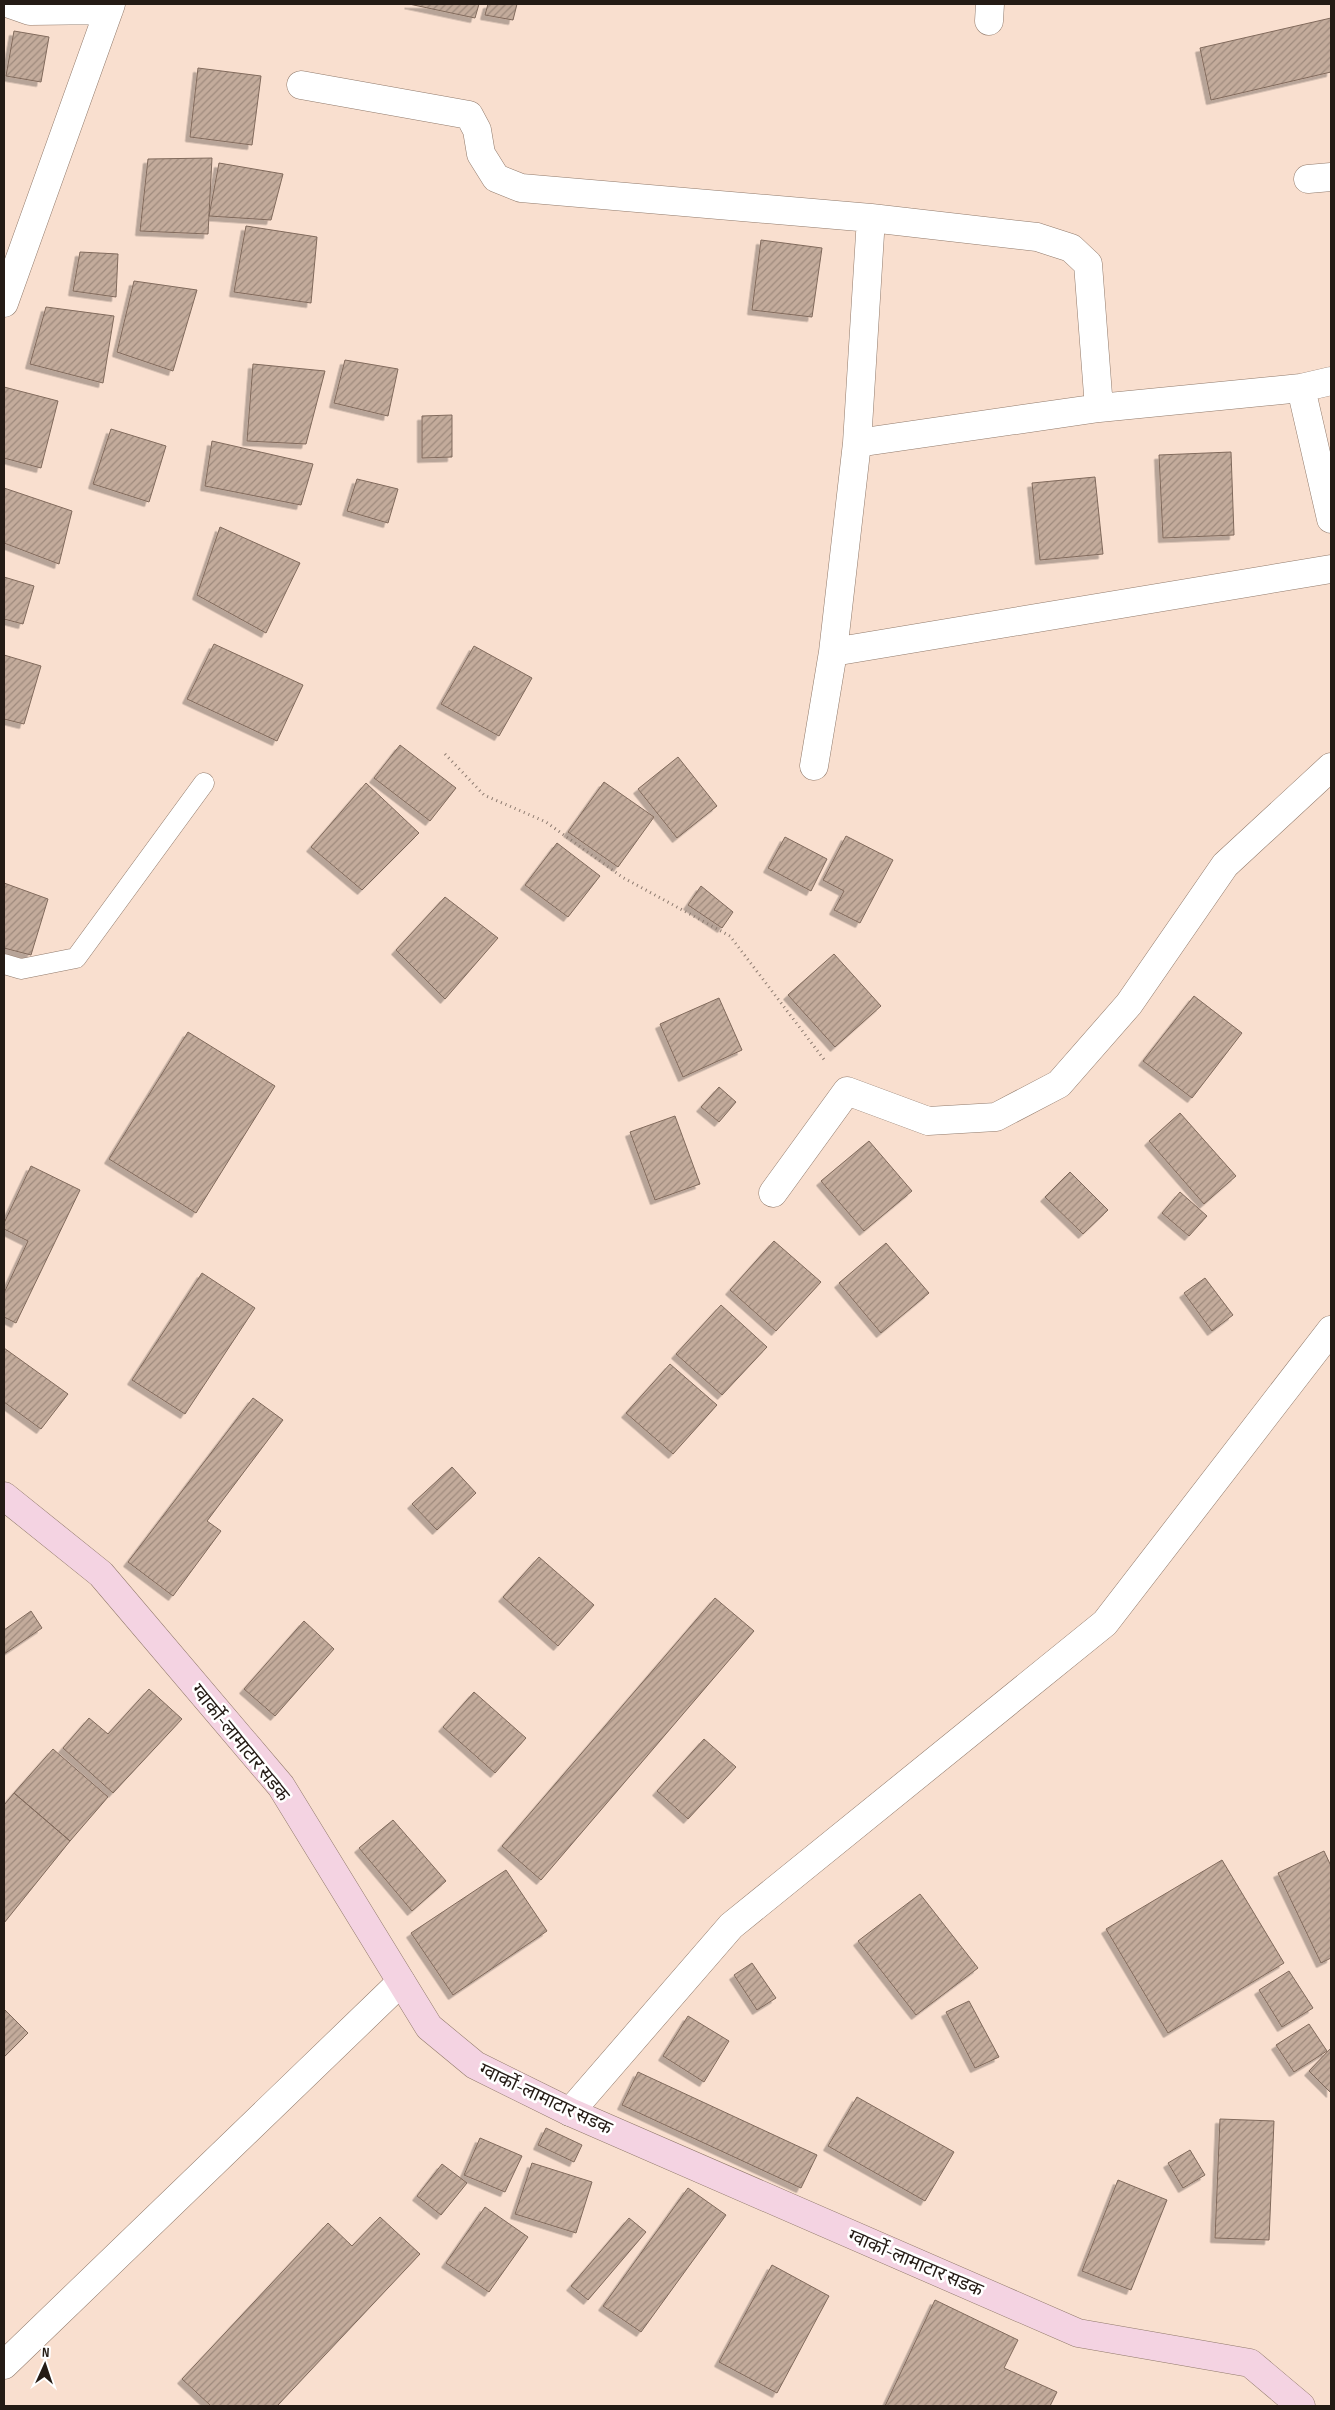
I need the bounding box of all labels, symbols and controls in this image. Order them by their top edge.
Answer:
street label: ग्वार्को-लामाटार सडक [185,1679,295,1807]
street label: ग्वार्को-लामाटार सडक [475,2058,616,2140]
street label: ग्वार्को-लामाटार सडक [845,2224,987,2302]
north arrow [20,2340,70,2390]
text: N [41,2344,50,2361]

